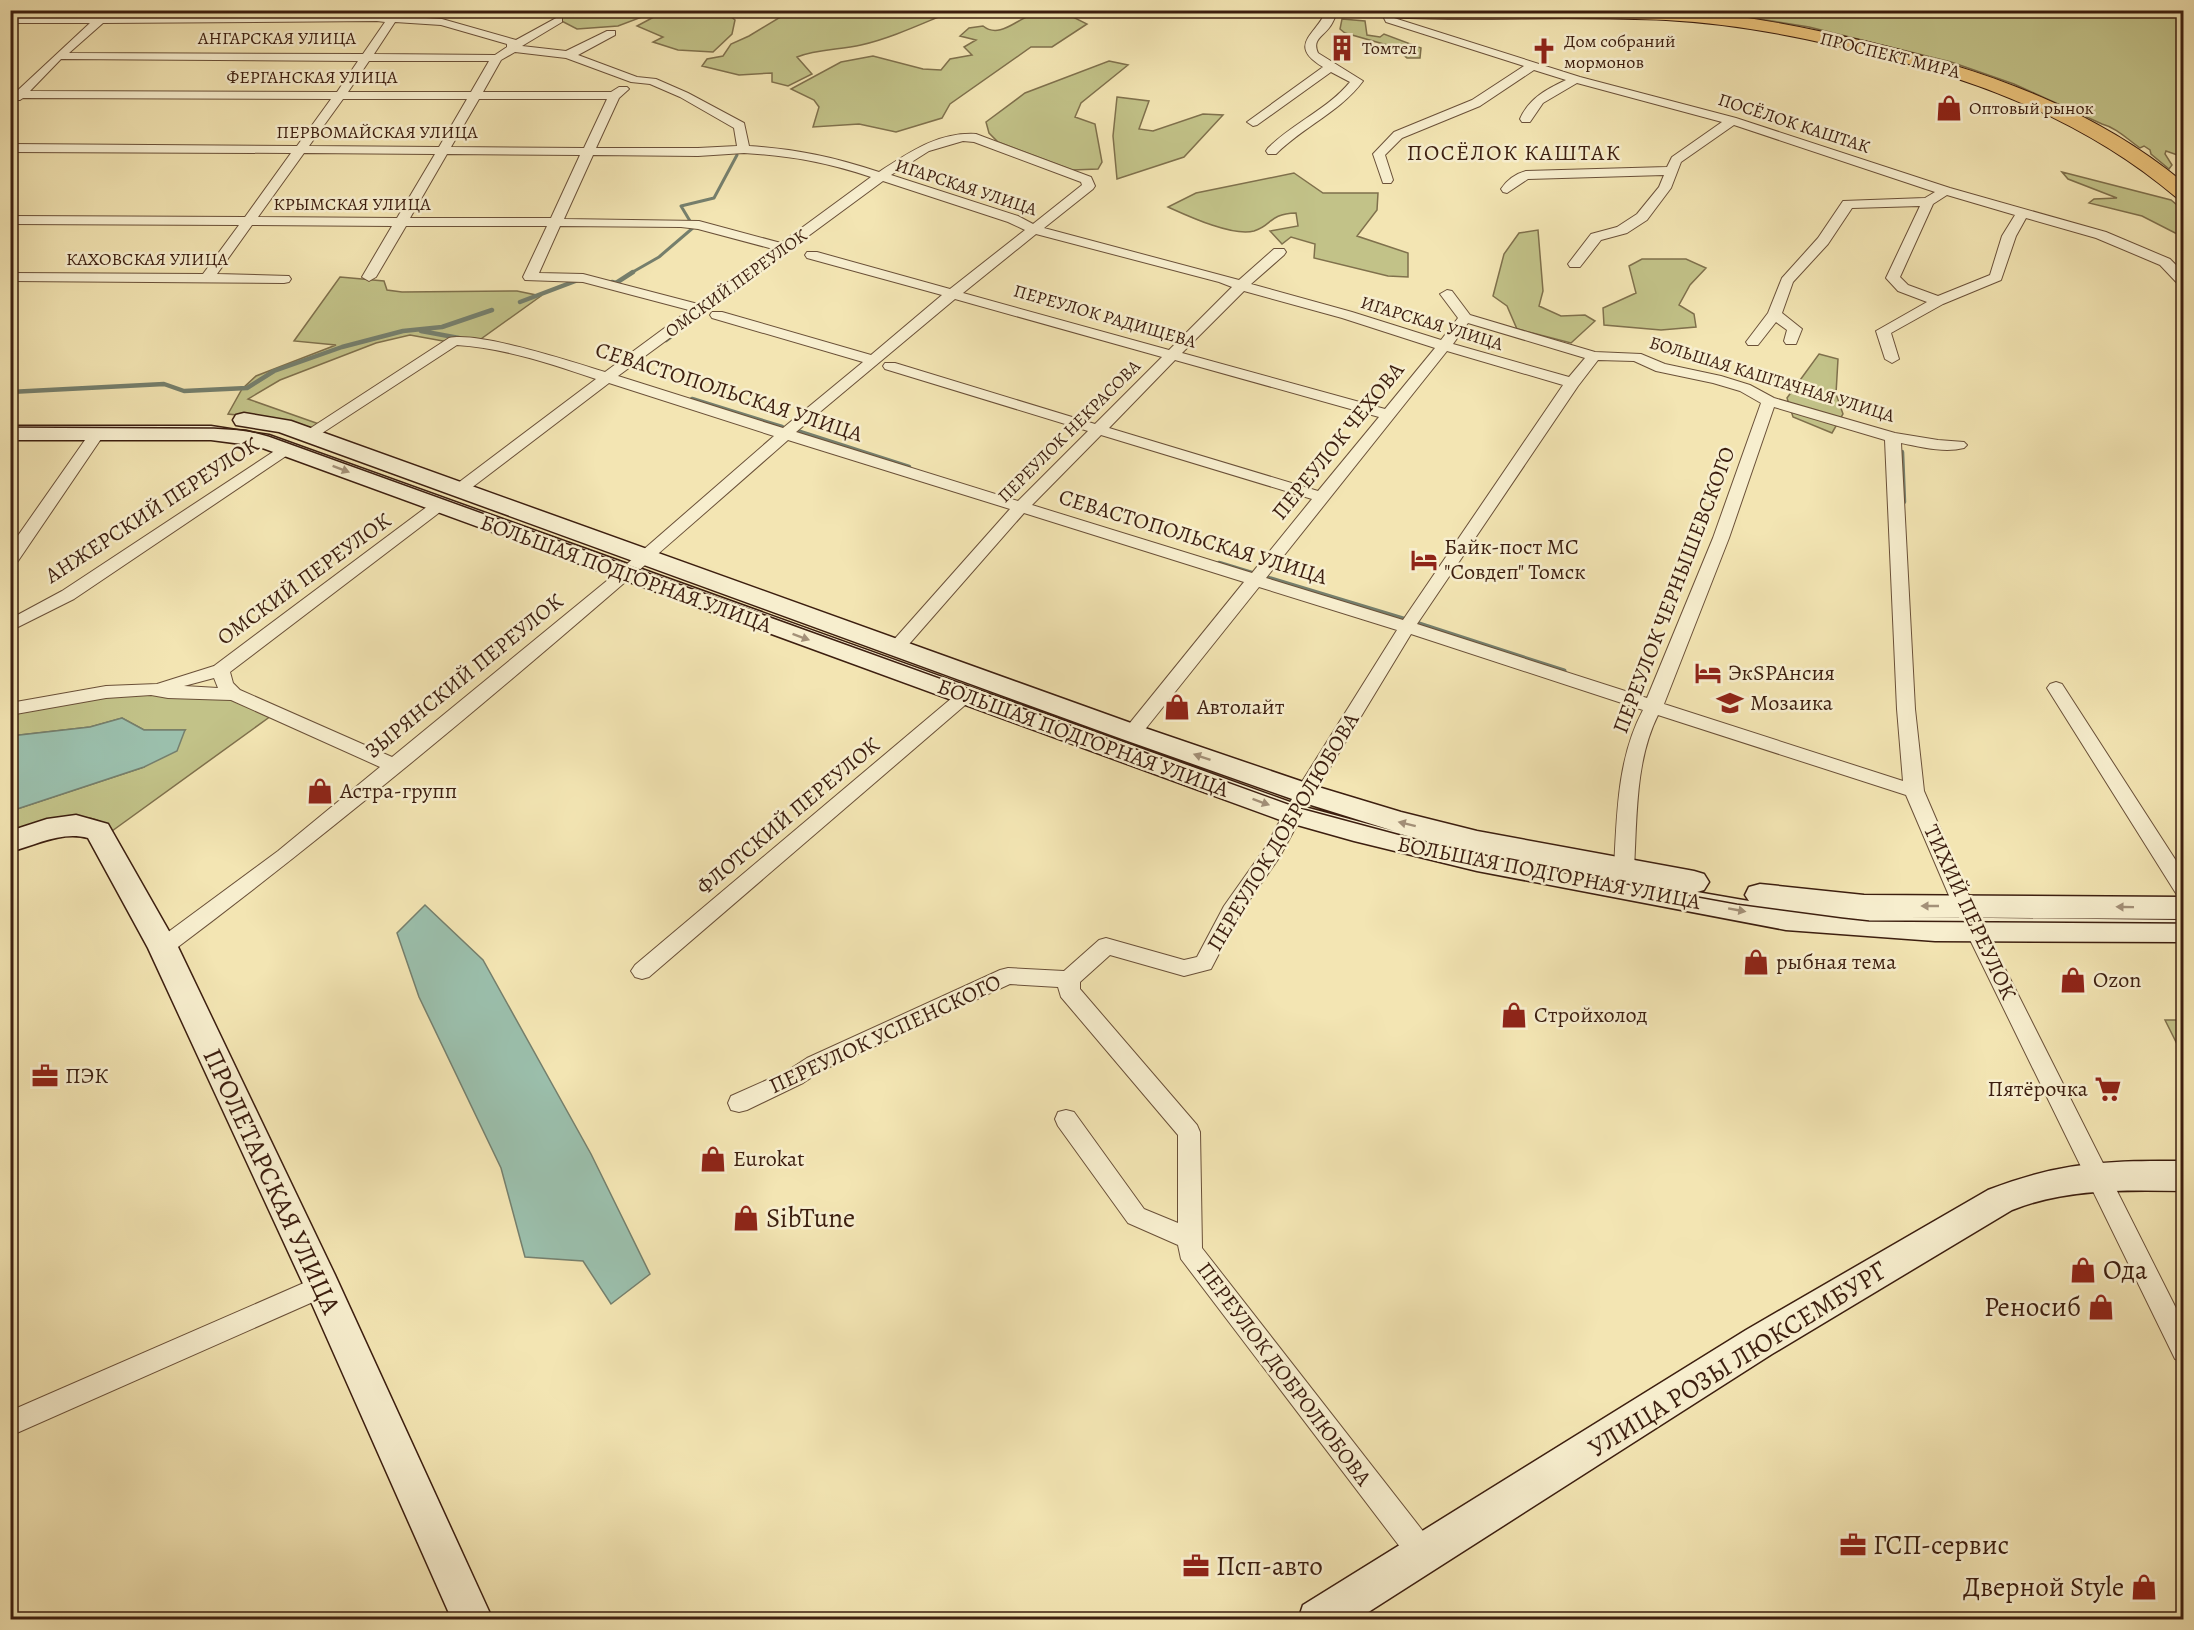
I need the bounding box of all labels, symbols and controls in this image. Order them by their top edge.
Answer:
street label: АНГАРСКАЯ УЛИЦА [197,26,357,50]
street label: ПРОСПЕКТ МИРА [1817,26,1963,84]
place label: Дом собраний мормонов [1564,29,1676,74]
building icon: Томтел [1327,33,1357,63]
place label: Томтел [1362,36,1417,60]
church icon: Дом собраний мормонов [1529,36,1559,66]
street label: ФЕРГАНСКАЯ УЛИЦА [226,65,398,89]
street label: ПОСЁЛОК КАШТАК [1715,87,1873,159]
shop icon: Оптовый рынок [1934,93,1964,123]
place label: Оптовый рынок [1969,96,2094,120]
street label: ПЕРВОМАЙСКАЯ УЛИЦА [276,120,478,144]
district label: ПОСЁЛОК КАШТАК [1407,138,1621,168]
street label: ИГАРСКАЯ УЛИЦА [892,153,1040,221]
street label: КРЫМСКАЯ УЛИЦА [273,192,431,216]
street label: ОМСКИЙ ПЕРЕУЛОК [660,223,812,343]
street label: КАХОВСКАЯ УЛИЦА [66,247,228,271]
street label: ПЕРЕУЛОК РАДИЩЕВА [1011,278,1200,354]
street label: ИГАРСКАЯ УЛИЦА [1358,290,1507,356]
street label: БОЛЬШАЯ КАШТАЧНАЯ УЛИЦА [1647,330,1898,428]
street label: СЕВАСТОПОЛЬСКАЯ УЛИЦА [592,335,868,450]
street label: ПЕРЕУЛОК НЕКРАСОВА [992,354,1146,508]
street label: ПЕРЕУЛОК ЧЕХОВА [1265,355,1412,526]
street label: АНЖЕРСКИЙ ПЕРЕУЛОК [39,430,265,591]
street label: ПЕРЕУЛОК ЧЕРНЫШЕВСКОГО [1605,442,1743,738]
one-way arrow [333,464,351,474]
street label: СЕВАСТОПОЛЬСКАЯ УЛИЦА [1055,482,1332,593]
street label: ОМСКИЙ ПЕРЕУЛОК [211,506,397,652]
street label: БОЛЬШАЯ ПОДГОРНАЯ УЛИЦА [476,507,777,641]
place label: Байк-пост MC "Совдеп" Томск [1444,532,1586,587]
hotel icon: Байк-пост MC "Совдеп" Томск [1409,545,1439,575]
street label: ЗЫРЯНСКИЙ ПЕРЕУЛОК [359,587,569,765]
one-way arrow [792,632,810,642]
hotel icon: ЭкSPAнсия [1693,658,1723,688]
place label: ЭкSPAнсия [1728,658,1835,688]
street label: БОЛЬШАЯ ПОДГОРНАЯ УЛИЦА [933,671,1234,805]
school or university icon: Мозаика [1715,688,1745,718]
place label: Мозаика [1750,688,1834,718]
shop icon: Автолайт [1162,692,1192,722]
place label: Автолайт [1196,692,1285,722]
street label: ПЕРЕУЛОК ДОБРОЛЮБОВА [1200,706,1367,957]
street label: ФЛОТСКИЙ ПЕРЕУЛОК [690,730,886,902]
one-way arrow [1192,752,1210,761]
shop icon: Астра-групп [305,776,335,806]
place label: Астра-групп [339,776,457,806]
one-way arrow [1252,798,1270,808]
one-way arrow [1398,818,1416,828]
street label: ТИХИЙ ПЕРЕУЛОК [1916,820,2024,1004]
street label: БОЛЬШАЯ ПОДГОРНАЯ УЛИЦА [1395,829,1704,917]
one-way arrow [1921,901,1940,910]
one-way arrow [2116,903,2135,912]
one-way arrow [1728,906,1747,915]
shop icon: рыбная тема [1741,947,1771,977]
place label: рыбная тема [1776,947,1897,977]
shop icon: Ozon [2058,965,2088,995]
place label: Ozon [2093,965,2141,995]
street label: ПЕРЕУЛОК УСПЕНСКОГО [764,967,1006,1101]
shop icon: Стройхолод [1499,1000,1529,1030]
place label: Стройхолод [1534,1000,1648,1030]
street label: ПРОЛЕТАРСКАЯ УЛИЦА [195,1042,350,1321]
office icon: ПЭК [30,1061,60,1091]
place label: ПЭК [65,1061,108,1091]
place label: Пятёрочка [1988,1074,2089,1104]
supermarket icon: Пятёрочка [2093,1074,2123,1104]
shop icon: Eurokat [698,1144,728,1174]
place label: Eurokat [733,1144,805,1174]
place label: SibTune [766,1200,855,1236]
shop icon: SibTune [731,1203,761,1233]
street label: УЛИЦА РОЗЫ ЛЮКСЕМБУРГ [1581,1252,1893,1466]
place label: Ода [2103,1252,2148,1288]
shop icon: Ода [2068,1255,2098,1285]
street label: ПЕРЕУЛОК ДОБРОЛЮБОВА [1190,1256,1379,1493]
place label: Реносиб [1984,1289,2081,1325]
shop icon: Реносиб [2086,1292,2116,1322]
place label: ГСП-сервис [1873,1527,2009,1563]
office icon: ГСП-сервис [1838,1530,1868,1560]
place label: Псп-авто [1216,1548,1323,1584]
office icon: Псп-авто [1181,1551,1211,1581]
place label: Дверной Style [1963,1569,2124,1605]
shop icon: Дверной Style [2129,1572,2159,1602]

